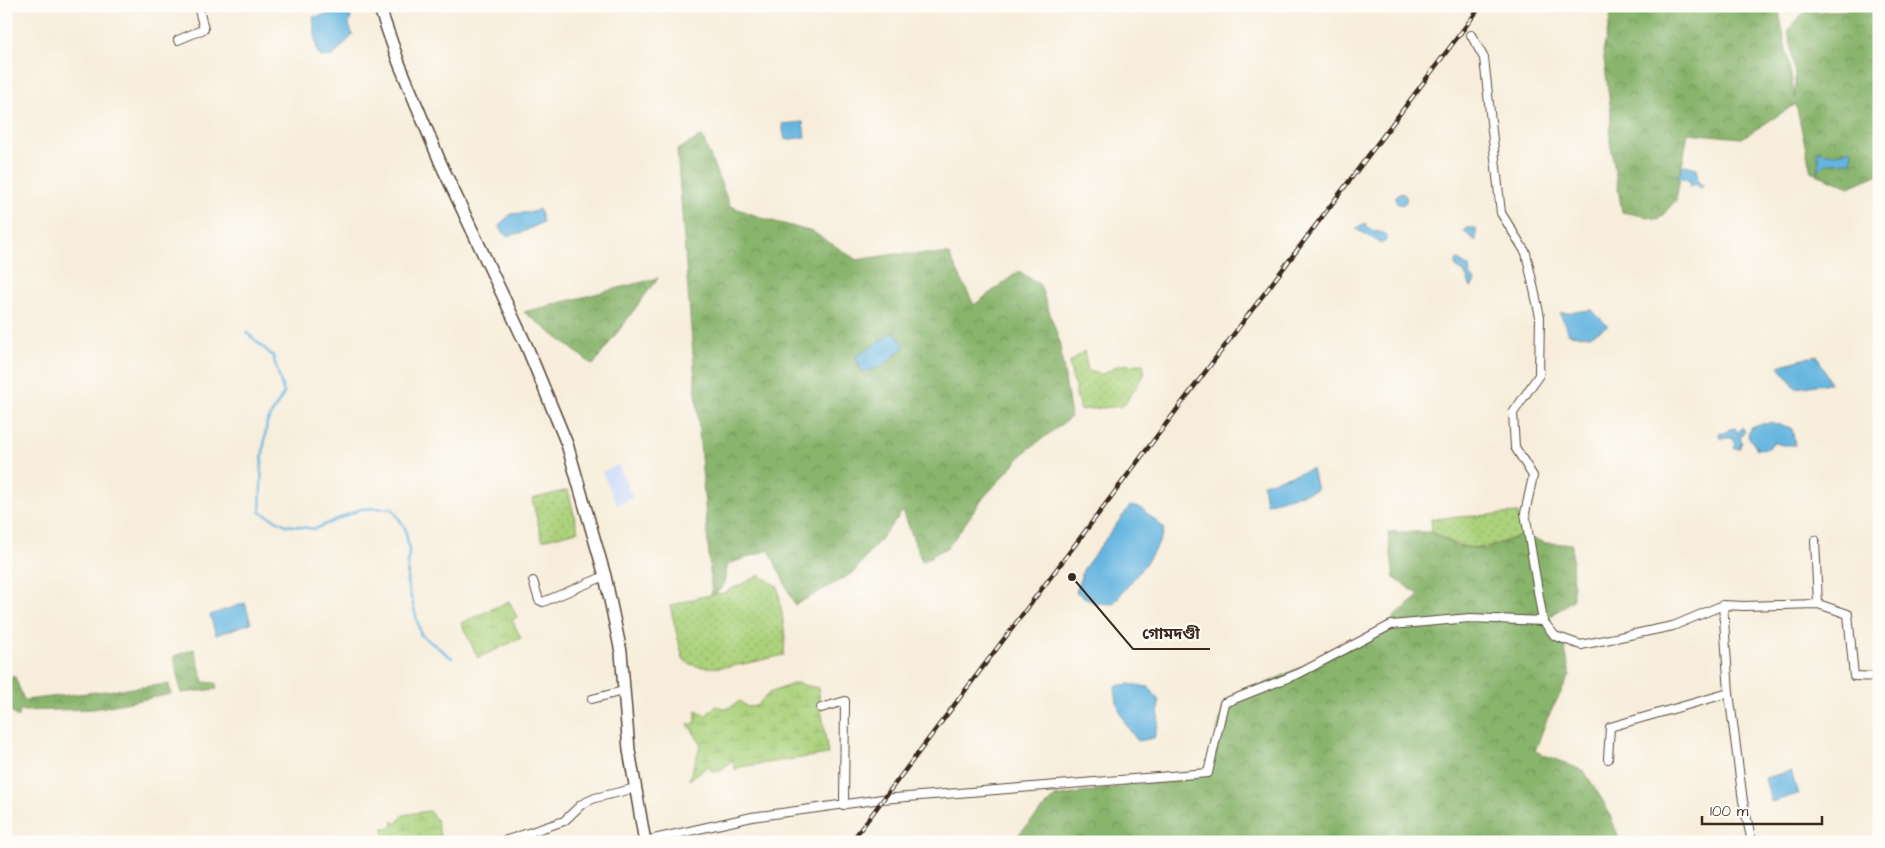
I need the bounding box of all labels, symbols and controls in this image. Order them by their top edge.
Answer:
callout: গোমদণ্ডী [1133,618,1210,649]
text: গোমদণ্ডী [1142,623,1200,645]
scale bar [1702,793,1822,825]
text: 100 m [1710,801,1749,822]

